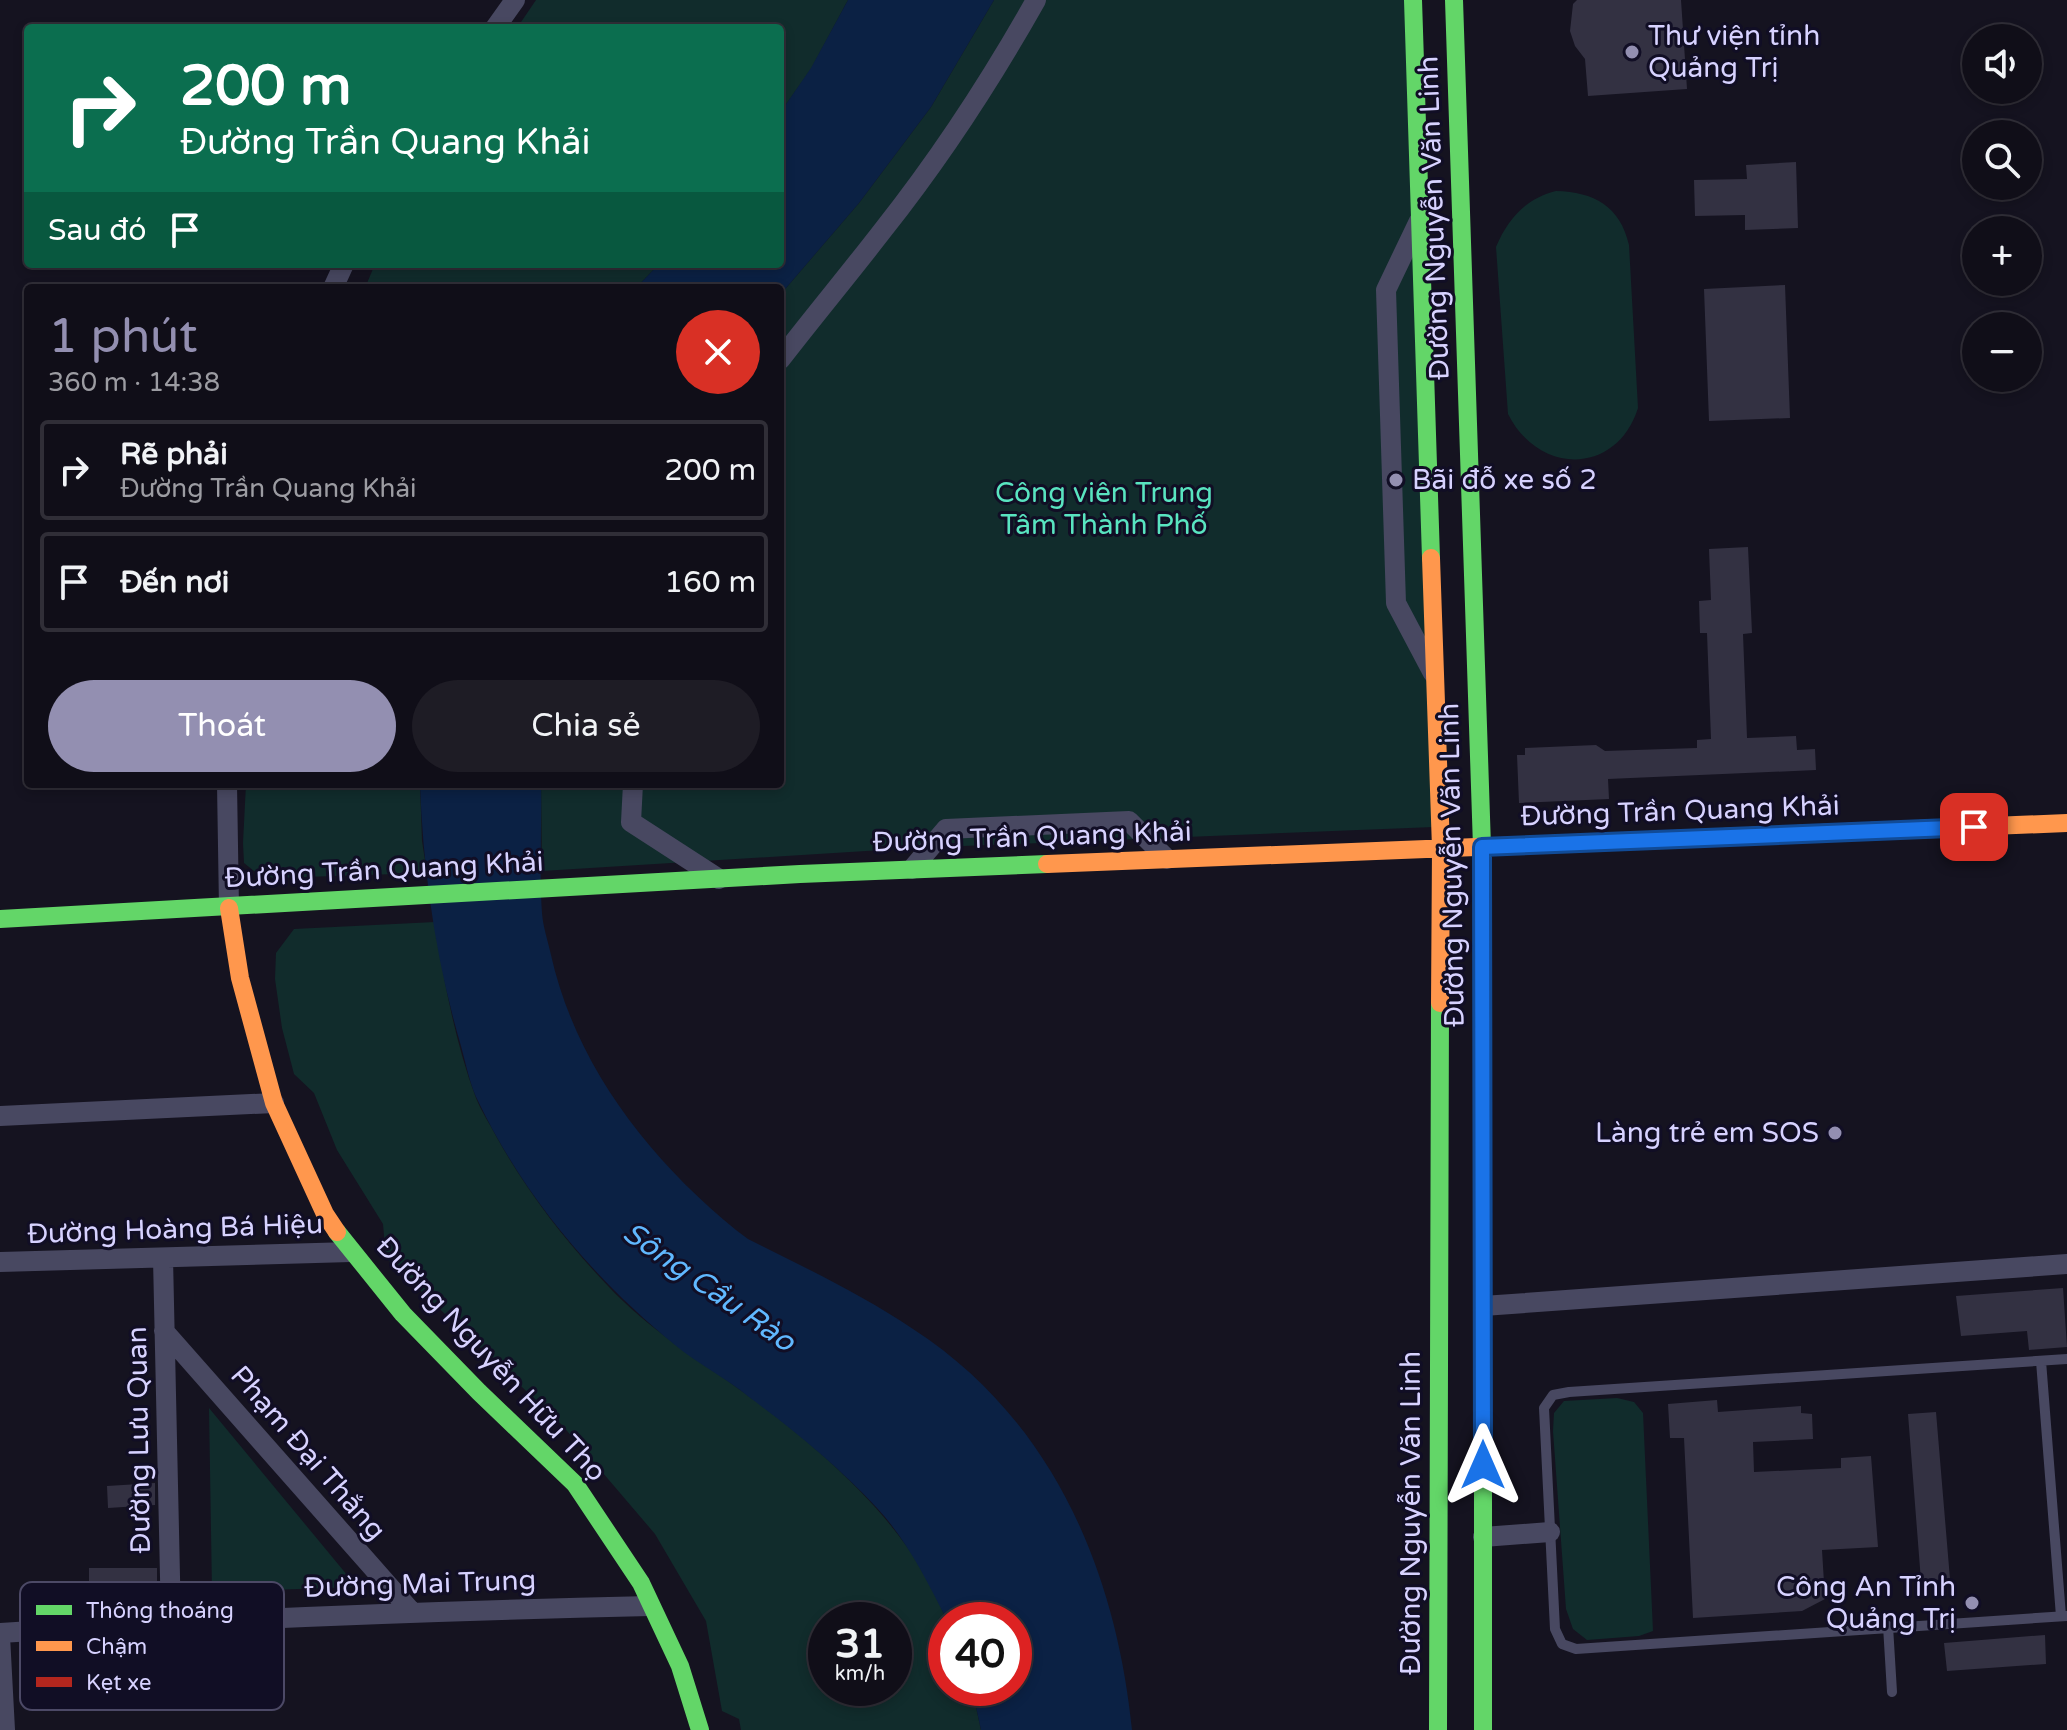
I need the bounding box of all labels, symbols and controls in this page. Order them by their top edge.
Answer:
place label: Thư viện tỉnh Quảng Trị [1648,19,1820,85]
map controls [1962,24,2042,392]
button: sound [1962,24,2042,104]
marker: Thư viện tỉnh Quảng Trị [1623,43,1641,61]
text: 200 m [180,53,351,120]
street label: Đường Nguyễn Văn Linh [1411,55,1457,381]
icon: right [48,56,152,160]
button: search [1962,120,2042,200]
text: Đường Trần Quang Khải [180,121,591,164]
icon: arrive [163,208,207,252]
text: Sau đó [48,212,147,249]
button: + [1962,216,2042,296]
text: 1 phút [48,308,198,366]
button: close [676,310,760,394]
button: − [1962,312,2042,392]
text: 360 m · 14:38 [48,367,220,398]
text: Rẽ phải [120,436,228,473]
icon: right [52,448,96,492]
text: 200 m [664,452,756,489]
place label: Bãi đỗ xe số 2 [1412,463,1597,497]
marker: Bãi đỗ xe số 2 [1387,471,1405,489]
text: Đường Trần Quang Khải [120,473,416,504]
park label: Công viên Trung Tâm Thành Phố [995,476,1213,542]
icon: arrive [52,560,96,604]
text: Đến nơi [120,564,229,601]
text: 160 m [664,564,756,601]
button: Thoát [48,680,396,772]
button: Chia sẻ [412,680,760,772]
street label: Đường Nguyễn Văn Linh [1432,703,1472,1027]
street label: Đường Trần Quang Khải [1520,788,1840,834]
pin [1940,793,2008,861]
icon: arrive [1952,805,1996,849]
street label: Đường Trần Quang Khải [872,814,1192,860]
street label: Đường Trần Quang Khải [224,845,544,895]
place label: Làng trẻ em SOS [1595,1116,1819,1150]
marker: Làng trẻ em SOS [1826,1124,1844,1142]
street label: Đường Hoàng Bá Hiệu [27,1207,323,1251]
water label: Sông Cầu Rào [616,1214,804,1361]
street label: Đường Nguyễn Hữu Thọ [369,1229,613,1489]
street label: Đường Lưu Quan [120,1326,158,1554]
street label: Đường Nguyễn Văn Linh [1394,1351,1428,1675]
street label: Phạm Đại Thắng [223,1359,393,1547]
position arrow [1441,1423,1525,1507]
street label: Đường Mai Trung [303,1563,537,1605]
place label: Công An Tỉnh Quảng Trị [1776,1570,1956,1636]
legend [20,1582,284,1710]
marker: Công An Tỉnh Quảng Trị [1963,1594,1981,1612]
text: Thông thoáng [86,1598,234,1624]
speed limit sign: 40 [928,1602,1032,1706]
text: 31 [835,1620,885,1668]
text: Chậm [86,1634,147,1660]
text: km/h [835,1662,885,1686]
text: Kẹt xe [86,1670,151,1696]

